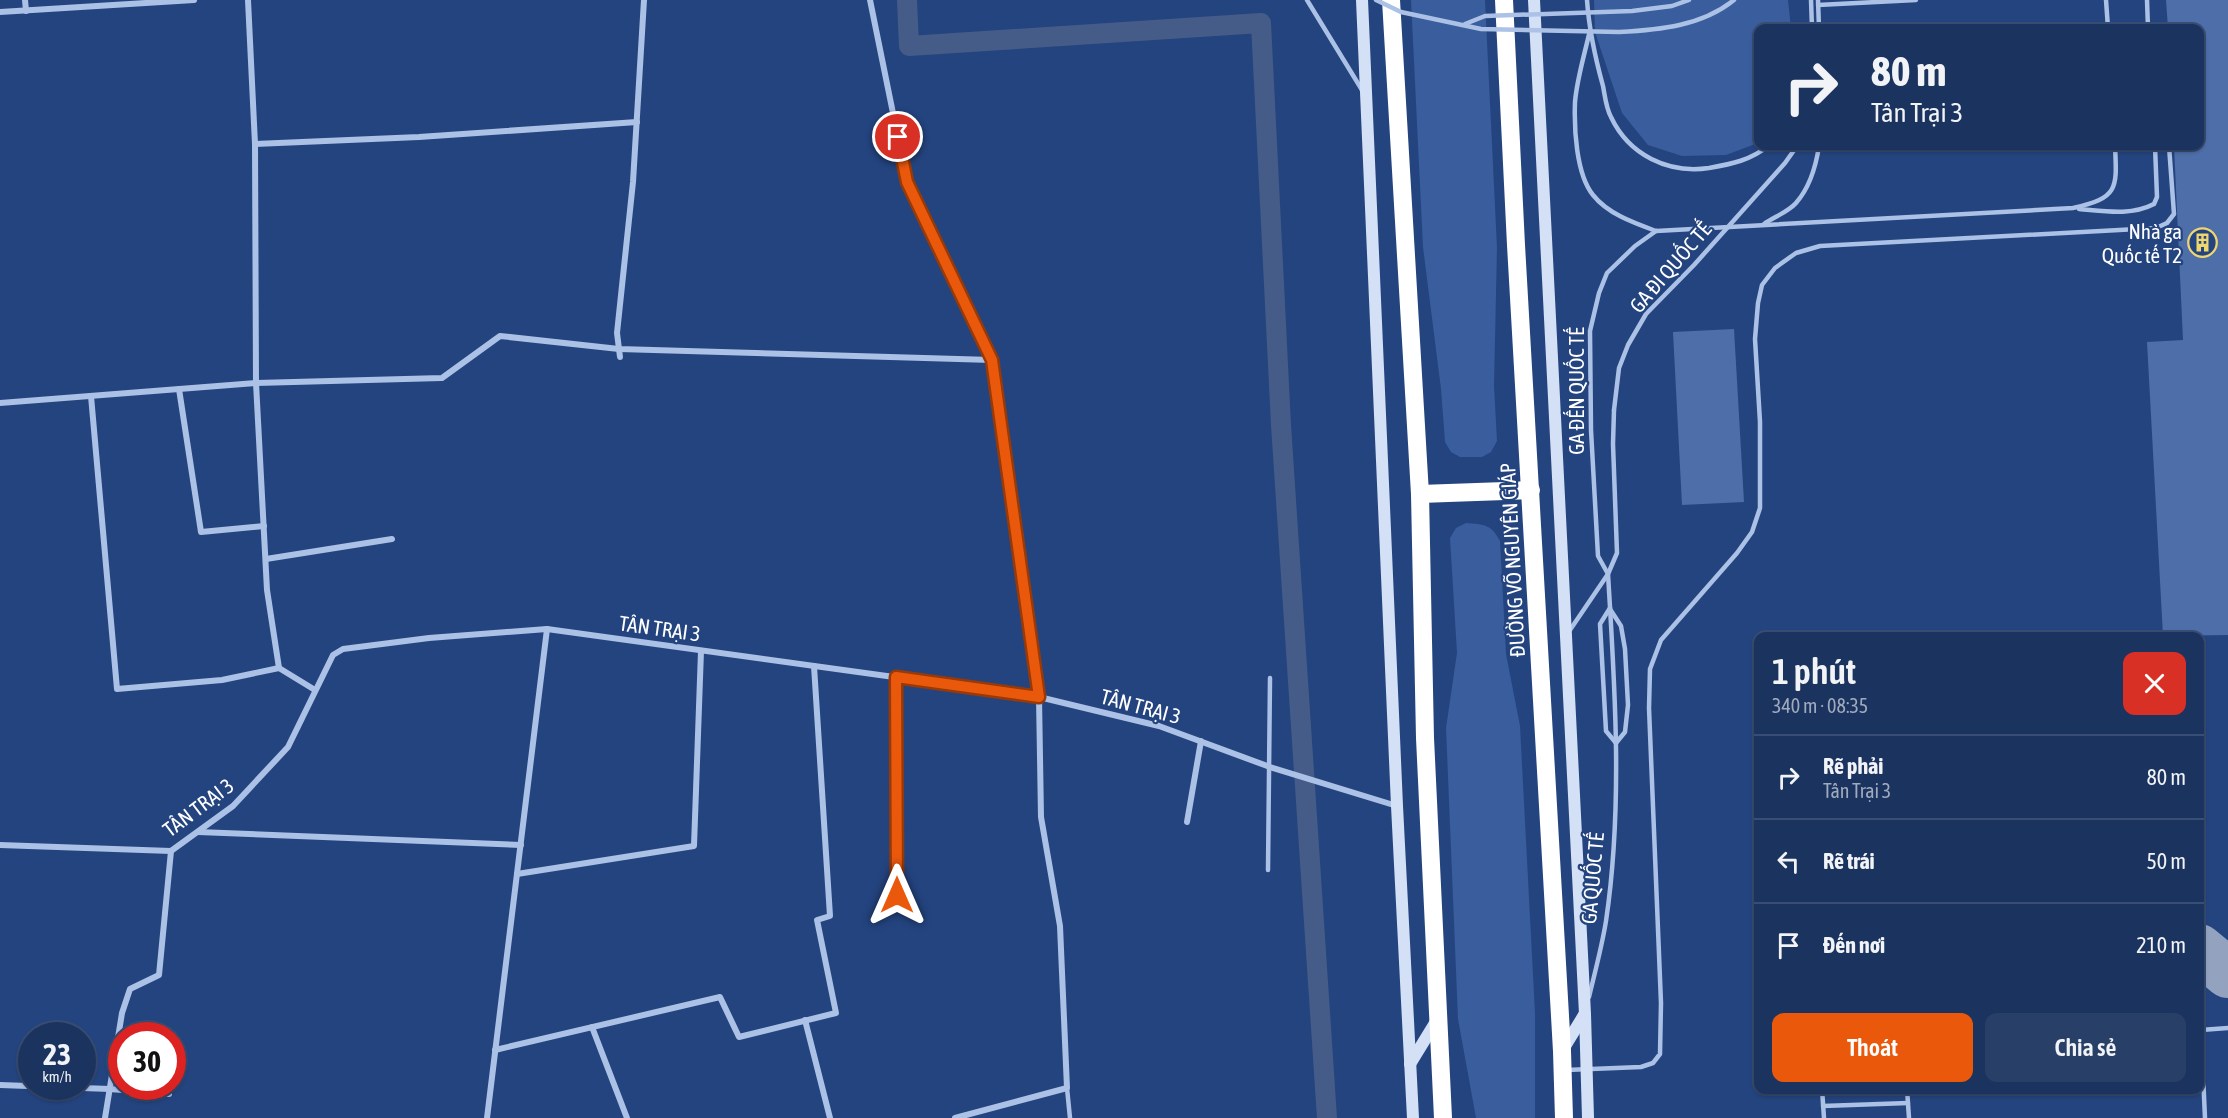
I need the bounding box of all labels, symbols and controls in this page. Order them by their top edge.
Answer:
text: 80 m [1871,47,1946,95]
icon: right [1772,48,1850,126]
text: Tân Trại 3 [1871,97,1963,128]
pin [872,111,923,162]
icon: arrive [881,120,914,153]
street label: GA ĐI QUỐC TẾ [1624,216,1716,317]
place label: Nhà ga Quốc tế T2 [2102,219,2182,267]
building icon: Nhà ga Quốc tế T2 [2187,227,2219,259]
street label: GA ĐẾN QUỐC TẾ [1563,327,1588,455]
street label: ĐƯỜNG VÕ NGUYÊN GIÁP [1495,462,1529,658]
street label: TÂN TRẠI 3 [618,610,702,646]
text: 1 phút [1772,650,1856,692]
button: close [2123,652,2186,715]
street label: TÂN TRẠI 3 [1098,684,1184,728]
text: 340 m · 08:35 [1772,694,1868,717]
text: Rẽ phải [1823,753,1883,779]
icon: right [1772,761,1805,794]
text: 80 m [2146,764,2186,790]
street label: TÂN TRẠI 3 [158,773,238,841]
text: Tân Trại 3 [1823,779,1891,802]
street label: GA QUỐC TẾ [1575,831,1608,925]
icon: left [1772,845,1805,878]
text: Rẽ trái [1823,848,1875,874]
text: 50 m [2146,848,2186,874]
position arrow [865,863,929,927]
icon: arrive [1772,929,1805,962]
text: Đến nơi [1823,932,1885,958]
text: 210 m [2136,932,2186,958]
button: Thoát [1772,1013,1973,1082]
button: Chia sẻ [1985,1013,2186,1082]
speed limit sign: 30 [108,1022,186,1100]
text: 23 [43,1037,71,1071]
text: km/h [42,1068,72,1085]

